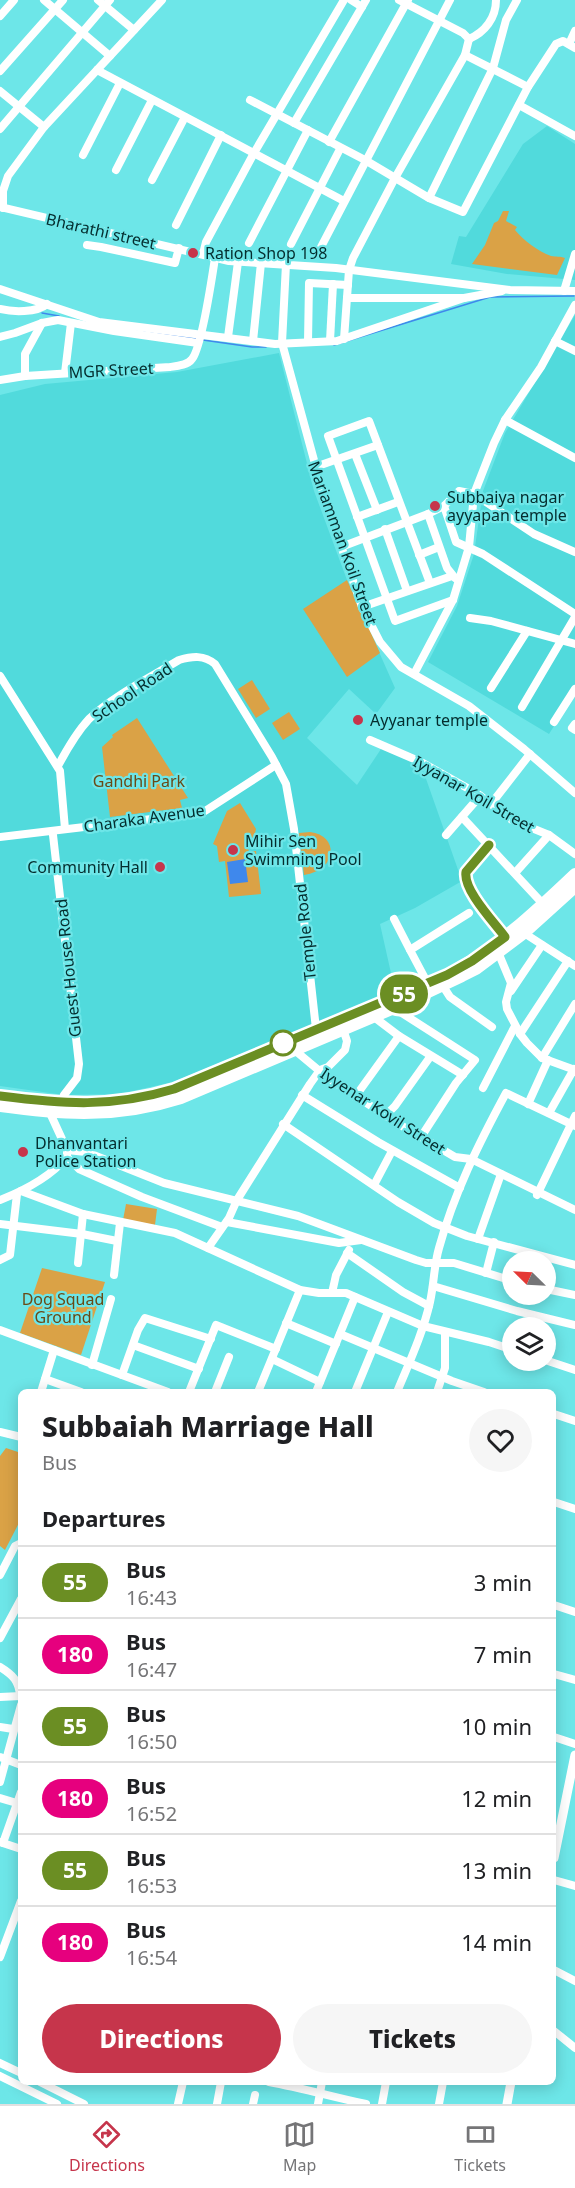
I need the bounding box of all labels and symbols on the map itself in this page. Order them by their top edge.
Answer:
street label: Bharathi street [44,208,158,254]
place label: Ration Shop 198 [205,242,327,264]
marker: Ration Shop 198 [186,246,200,260]
street label: MGR Street [68,357,154,383]
street label: Mariamman Koil Street [303,458,383,628]
place label: Subbaiya nagar ayyapan temple [447,486,567,526]
marker: Subbaiya nagar ayyapan temple [428,499,442,513]
street label: School Road [88,657,176,727]
place label: Ayyanar temple [370,709,488,731]
marker: Ayyanar temple [351,713,365,727]
street label: Iyyanar Koil Street [409,750,539,838]
park label: Gandhi Park [93,770,186,792]
street label: Charaka Avenue [82,799,206,837]
place label: Mihir Sen Swimming Pool [245,830,362,870]
marker: Mihir Sen Swimming Pool [226,843,240,857]
place label: Community Hall [27,856,148,878]
marker: Community Hall [153,860,167,874]
street label: Temple Road [289,882,321,982]
street label: Guest House Road [50,898,86,1038]
line badge: 55 [377,974,431,1014]
unlabelled marker [270,1030,296,1056]
street label: Iyyenar Kovil Street [316,1062,450,1160]
place label: Dhanvantari Police Station [35,1132,137,1172]
marker: Dhanvantari Police Station [16,1145,30,1159]
north arrow [502,1251,556,1305]
park label: Dog Squad Ground [22,1288,104,1328]

